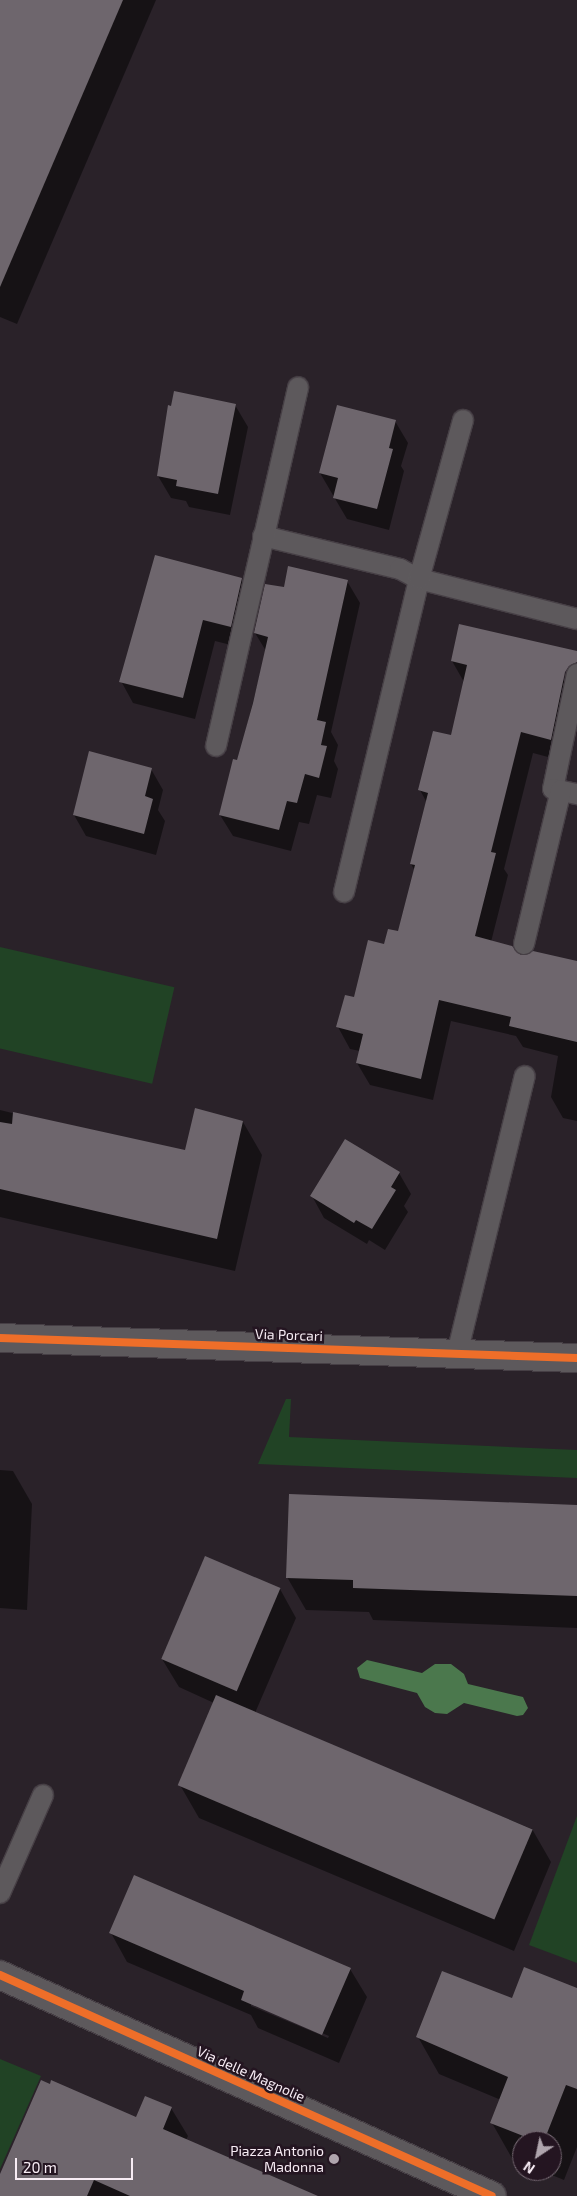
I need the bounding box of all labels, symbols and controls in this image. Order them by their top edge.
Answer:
street label: Via Porcari [255,1325,323,1345]
street label: Via delle Magnolie [194,2043,308,2105]
north arrow [512,2131,562,2181]
place label: Piazza Antonio Madonna [230,2143,324,2176]
scale bar [18,2148,135,2180]
marker: Piazza Antonio Madonna [328,2153,340,2165]
text: 20 m [23,2158,57,2176]
text: N [520,2158,538,2178]

